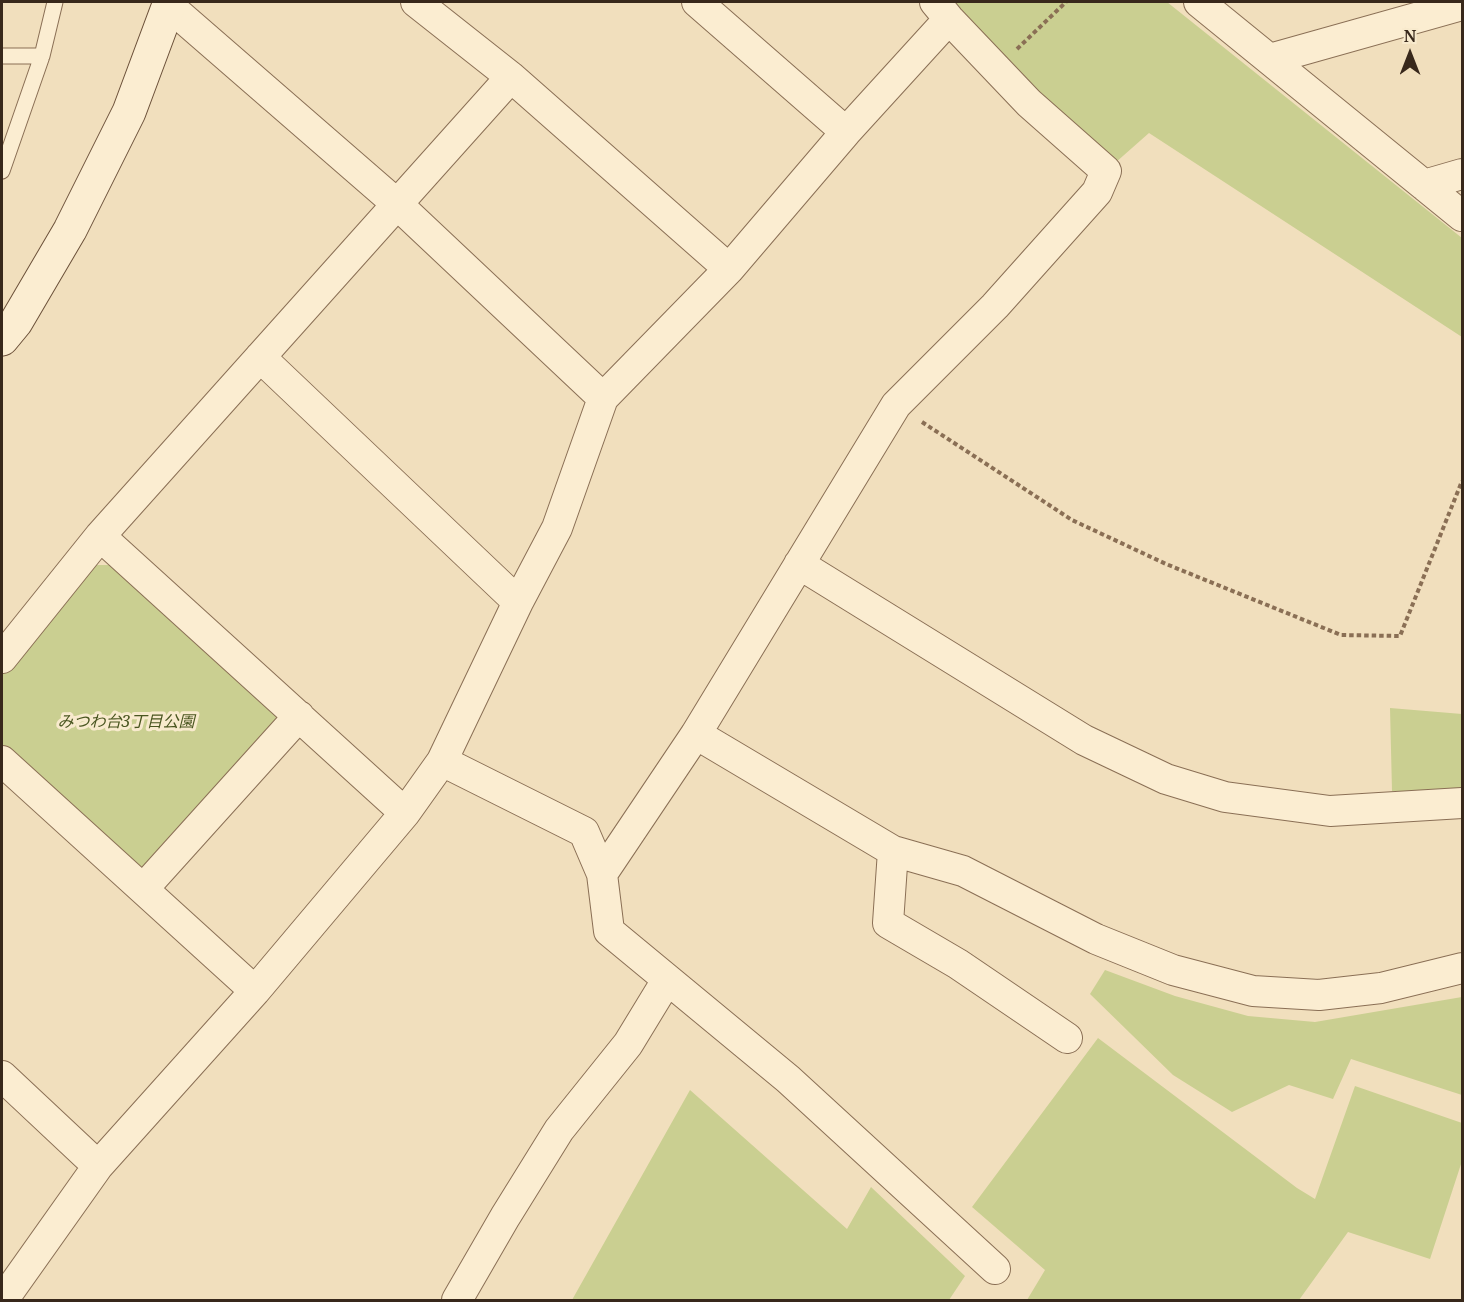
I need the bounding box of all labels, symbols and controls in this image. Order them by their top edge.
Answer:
north arrow [1380,24,1440,84]
text: N [1404,25,1416,47]
park label: みつわ台3丁目公園 [58,712,194,732]

